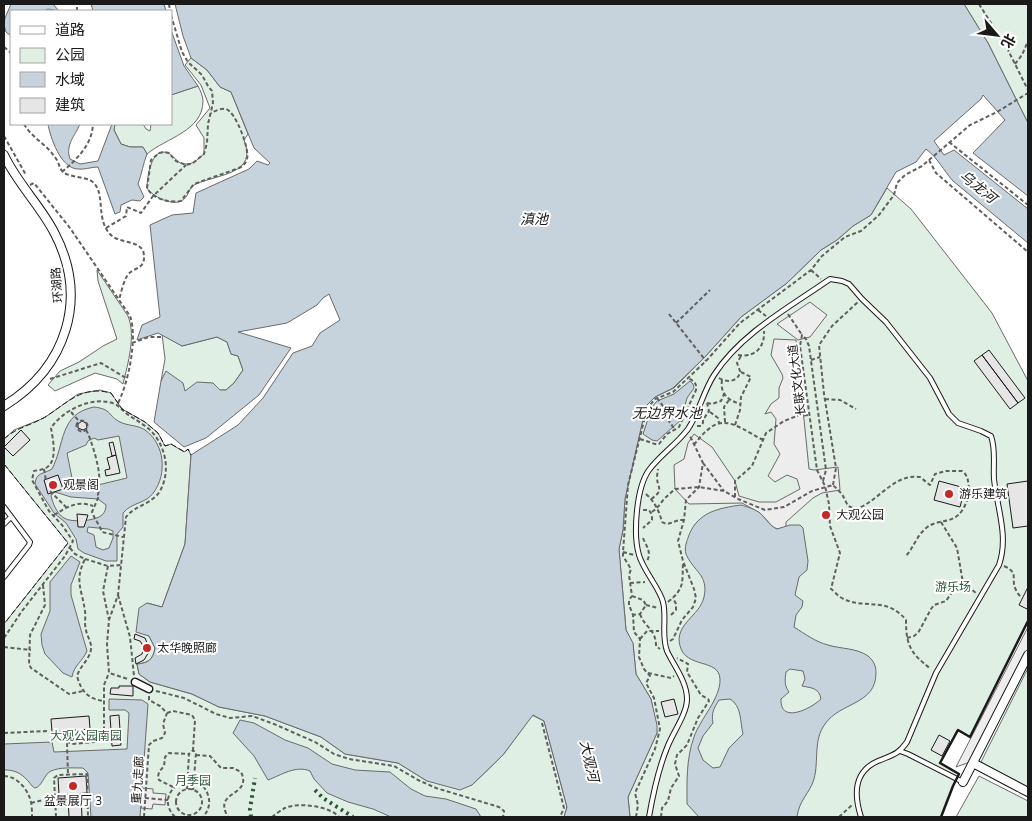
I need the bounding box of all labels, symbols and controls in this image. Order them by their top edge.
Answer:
legend [10,10,172,125]
north arrow [972,10,1022,60]
text: 道路 [55,20,85,40]
text: 北 [996,30,1020,52]
text: 公园 [55,45,85,65]
text: 水域 [55,70,85,90]
text: 建筑 [55,95,85,115]
water label: 乌龙河 [956,166,1003,209]
water label: 滇池 [520,210,550,229]
street label: 环湖路 [47,266,67,304]
street label: 长联文化大道 [785,343,809,417]
water label: 无边界水池 [632,404,704,423]
place label: 观景阁 [63,477,99,493]
marker: 观景阁 [47,479,59,491]
place label: 游乐建筑 [959,486,1007,502]
marker: 游乐建筑 [943,488,955,500]
place label: 大观公园 [836,507,884,523]
marker: 大观公园 [820,509,832,521]
park label: 游乐场 [935,579,971,595]
place label: 太华晚照廊 [157,640,217,656]
marker: 太华晚照廊 [141,642,153,654]
park label: 大观公园南园 [50,728,122,744]
water label: 大观河 [575,738,604,787]
street label: 重九走廊 [128,755,148,805]
park label: 月季园 [175,773,211,789]
marker: 盆景展厅 3 [67,780,79,792]
place label: 盆景展厅 3 [44,793,102,809]

